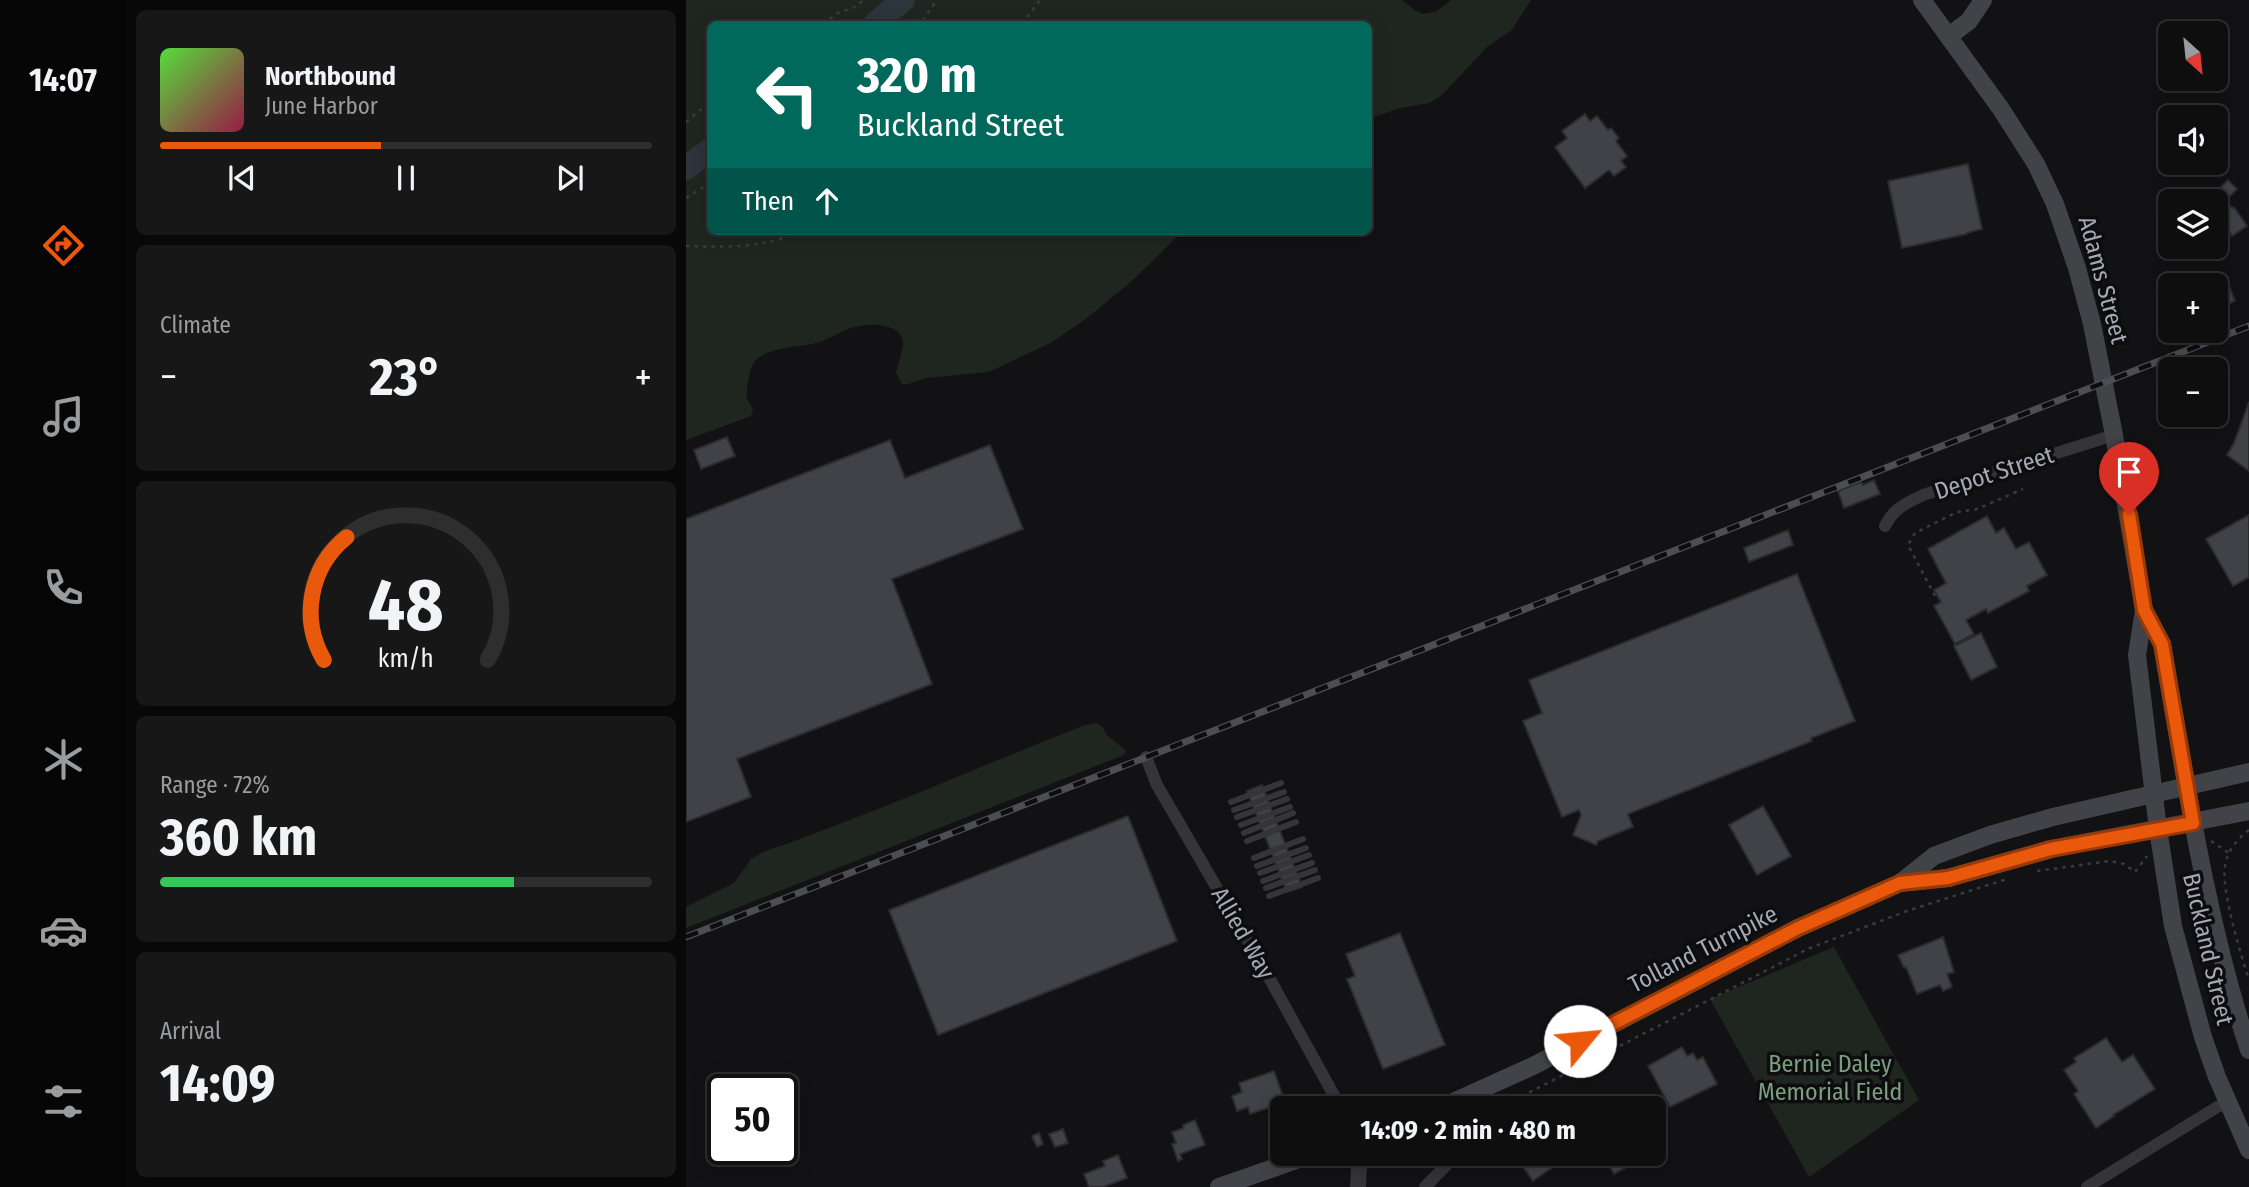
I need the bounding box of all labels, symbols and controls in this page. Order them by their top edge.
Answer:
north arrow [2158,21,2228,91]
map controls [2158,21,2228,427]
text: 320 m [857,46,977,105]
icon: left [742,49,833,140]
text: 14:07 [29,61,97,99]
text: Northbound [265,61,396,92]
text: June Harbor [265,92,378,120]
button: sound [2158,105,2228,175]
text: Buckland Street [857,106,1064,144]
icon: previous [223,159,261,197]
icon: pause [387,159,425,197]
icon: next [551,159,589,197]
icon: ahead [808,182,846,220]
text: Then [742,186,794,217]
button: layers [2158,189,2228,259]
street label: Adams Street [2073,213,2133,347]
icon: directions [39,221,88,270]
button: + [2158,273,2228,343]
text: Climate [160,311,231,339]
text: 23° [369,346,442,409]
text: − [160,354,177,400]
text: + [635,354,652,400]
button: − [2158,357,2228,427]
icon: music [39,392,88,441]
street label: Depot Street [1931,441,2057,505]
pin [2099,442,2159,514]
icon: arrive [2110,453,2148,491]
text: 48 [368,562,444,649]
icon: phone [39,563,88,612]
text: km/h [378,643,434,673]
icon: climate [39,735,88,784]
text: Range · 72% [160,771,270,799]
text: 360 km [160,806,317,869]
street label: Buckland Street [2177,870,2239,1028]
street label: Allied Way [1206,882,1281,984]
street label: Tolland Turnpike [1624,899,1782,999]
icon: car [39,906,88,955]
position arrow [1543,1004,1617,1078]
text: Arrival [160,1017,221,1045]
park label: Bernie Daley Memorial Field [1758,1050,1902,1106]
text: 14:09 [160,1052,276,1115]
speed limit sign: 50 [707,1074,798,1165]
icon: filters [39,1077,88,1126]
text: 14:09 · 2 min · 480 m [1360,1115,1576,1146]

